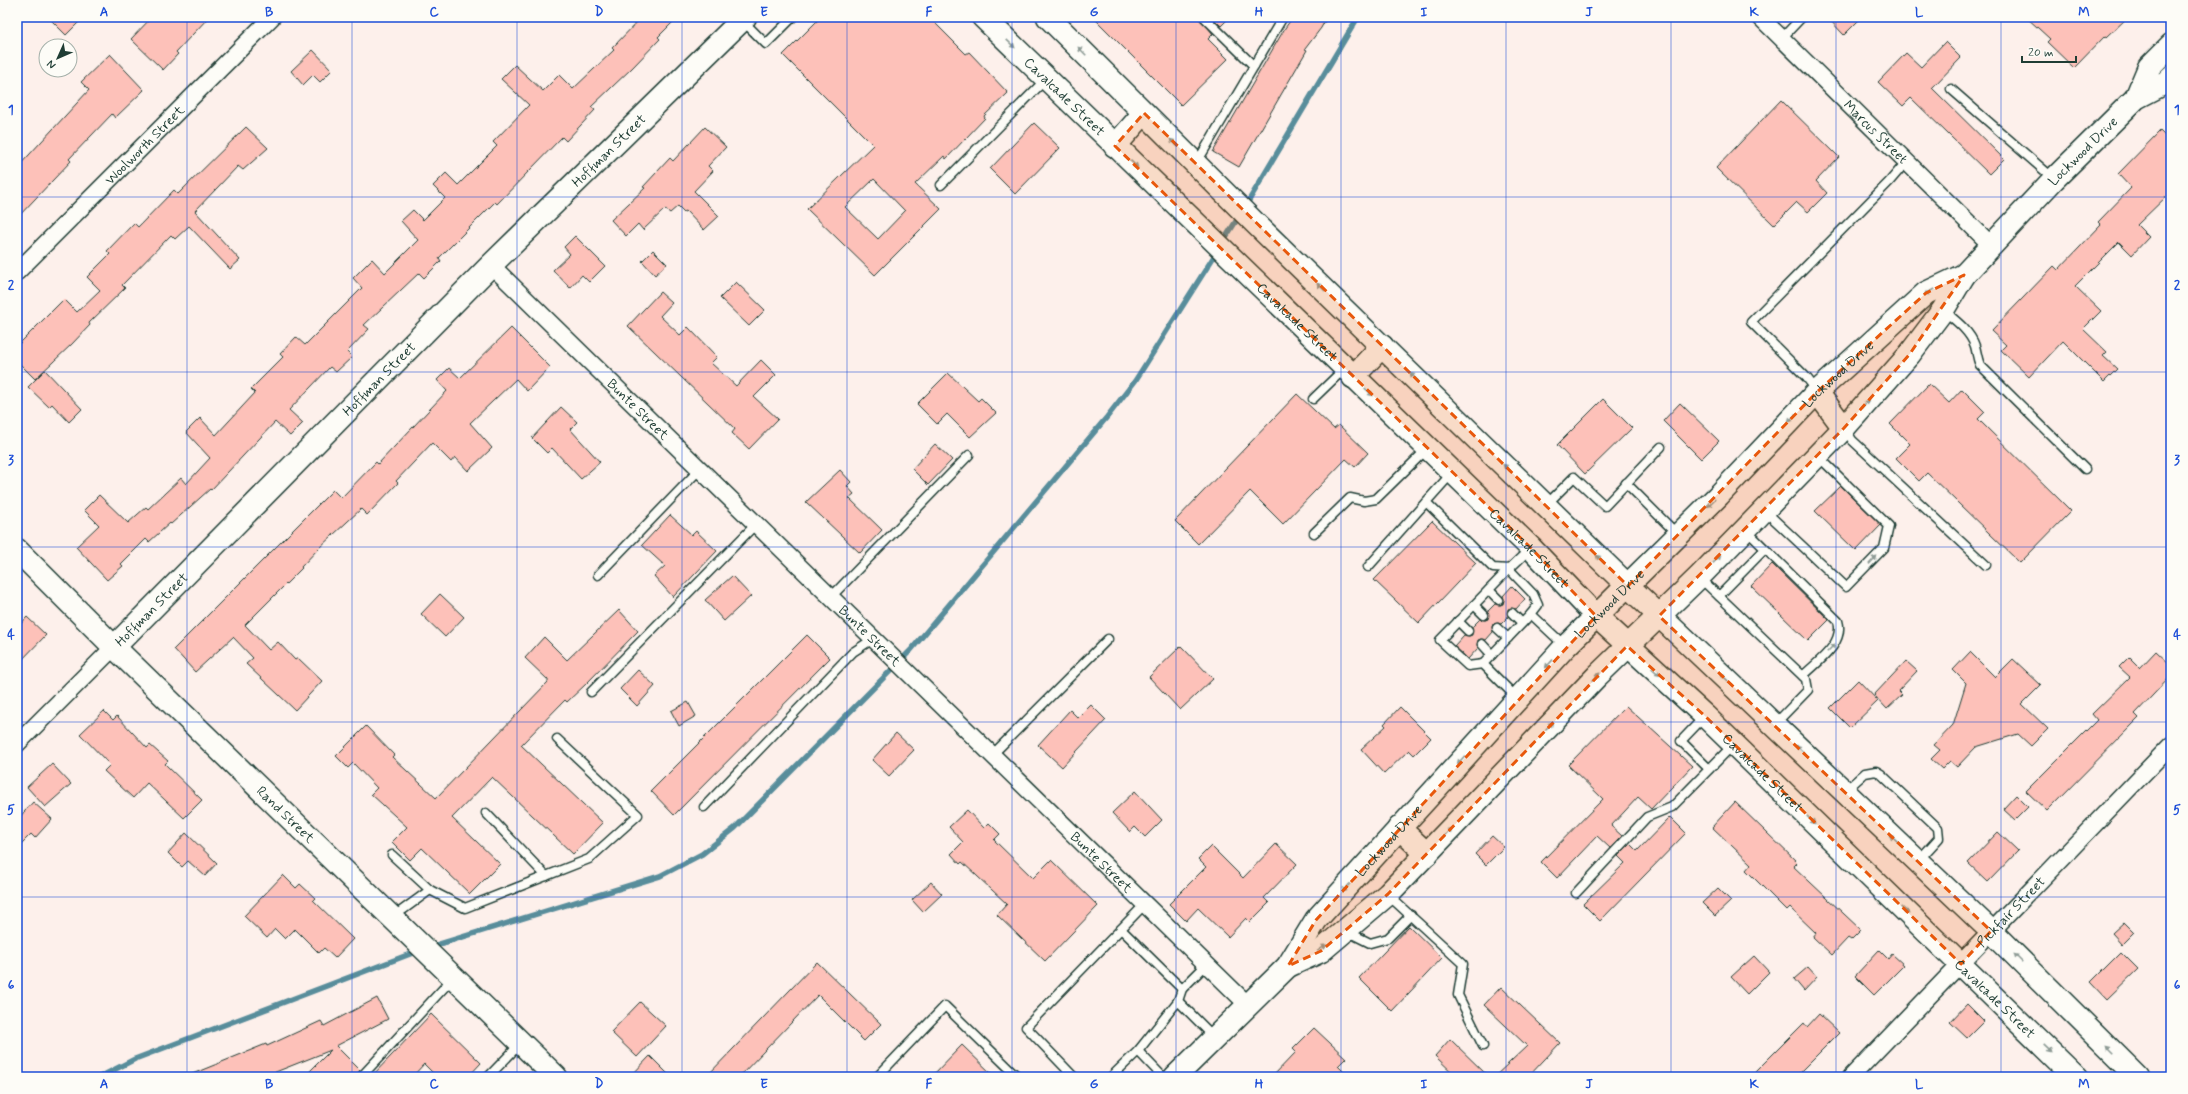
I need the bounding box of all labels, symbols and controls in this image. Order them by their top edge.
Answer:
text: A [100,4,108,21]
text: B [265,4,274,21]
text: C [429,4,439,21]
text: D [595,4,604,21]
text: E [760,4,768,21]
text: F [926,4,933,21]
text: G [1090,4,1099,21]
text: H [1255,4,1264,21]
text: I [1421,4,1428,21]
text: J [1585,4,1593,21]
text: K [1749,4,1759,21]
text: L [1915,4,1924,21]
text: M [2078,4,2090,21]
north arrow [38,38,78,78]
scale bar [2022,38,2076,64]
one-way arrow [1006,39,1016,49]
text: 20 m [2028,45,2054,61]
one-way arrow [1077,46,1087,56]
street label: Cavalcade Street [1020,54,1109,141]
text: N [44,57,59,72]
street label: Marcus Street [1839,96,1911,168]
street label: Woolworth Street [101,101,189,189]
text: 1 [8,102,14,119]
text: 1 [2174,102,2180,119]
street label: Hoffman Street [568,110,651,191]
street label: Lockwood Drive [2044,113,2122,190]
one-way arrow [1169,138,1179,148]
one-way arrow [1129,160,1139,169]
text: 2 [8,277,15,294]
text: 2 [2174,277,2181,294]
street label: Cavalcade Street [1252,279,1342,366]
one-way arrow [1316,282,1326,292]
one-way arrow [1923,288,1935,295]
street label: Lockwood Drive [1799,337,1878,412]
street label: Hoffman Street [339,338,420,420]
one-way arrow [1409,372,1419,382]
street label: Bunte Street [603,375,673,445]
one-way arrow [1364,388,1374,397]
one-way arrow [1860,400,1869,409]
one-way arrow [1788,413,1797,423]
text: 3 [8,452,14,469]
text: 3 [2174,452,2180,469]
one-way arrow [1502,463,1512,473]
one-way arrow [1706,498,1716,508]
street label: Cavalcade Street [1485,505,1573,593]
one-way arrow [1595,554,1605,564]
one-way arrow [1712,554,1722,564]
one-way arrow [1869,555,1878,565]
street label: Lockwood Drive [1571,566,1649,642]
street label: Hoffman Street [111,569,193,651]
street label: Bunte Street [834,602,905,671]
text: 4 [7,627,15,644]
text: 4 [2173,627,2181,644]
one-way arrow [1826,643,1835,653]
one-way arrow [1544,659,1554,669]
one-way arrow [1651,668,1661,677]
one-way arrow [1591,672,1601,682]
one-way arrow [1719,672,1729,681]
one-way arrow [1545,721,1554,731]
street label: Cavalcade Street [1718,730,1807,817]
one-way arrow [1795,744,1805,754]
one-way arrow [1456,755,1466,765]
street label: Rand Street [252,783,319,848]
street label: Lockwood Drive [1352,801,1427,881]
text: 5 [7,802,15,819]
text: 5 [2173,802,2181,819]
one-way arrow [1806,815,1816,824]
one-way arrow [1444,827,1453,837]
street label: Bunte Street [1066,828,1136,898]
one-way arrow [1889,834,1899,843]
street label: Pickfair Street [1973,873,2050,951]
one-way arrow [1341,882,1350,893]
one-way arrow [1900,905,1910,915]
one-way arrow [1317,944,1328,952]
one-way arrow [2013,953,2023,963]
street label: Cavalcade Street [1950,956,2039,1043]
text: 6 [8,977,15,994]
text: 6 [2174,977,2181,994]
one-way arrow [2043,1045,2053,1054]
one-way arrow [2105,1045,2115,1054]
text: A [100,1076,108,1093]
text: B [265,1076,274,1093]
text: C [429,1076,439,1093]
text: D [595,1076,604,1093]
text: E [760,1076,768,1093]
text: F [926,1076,933,1093]
text: G [1090,1076,1099,1093]
text: H [1255,1076,1264,1093]
text: I [1421,1076,1428,1093]
text: J [1585,1076,1593,1093]
text: K [1749,1076,1759,1093]
text: L [1915,1076,1924,1093]
text: M [2078,1076,2090,1093]

